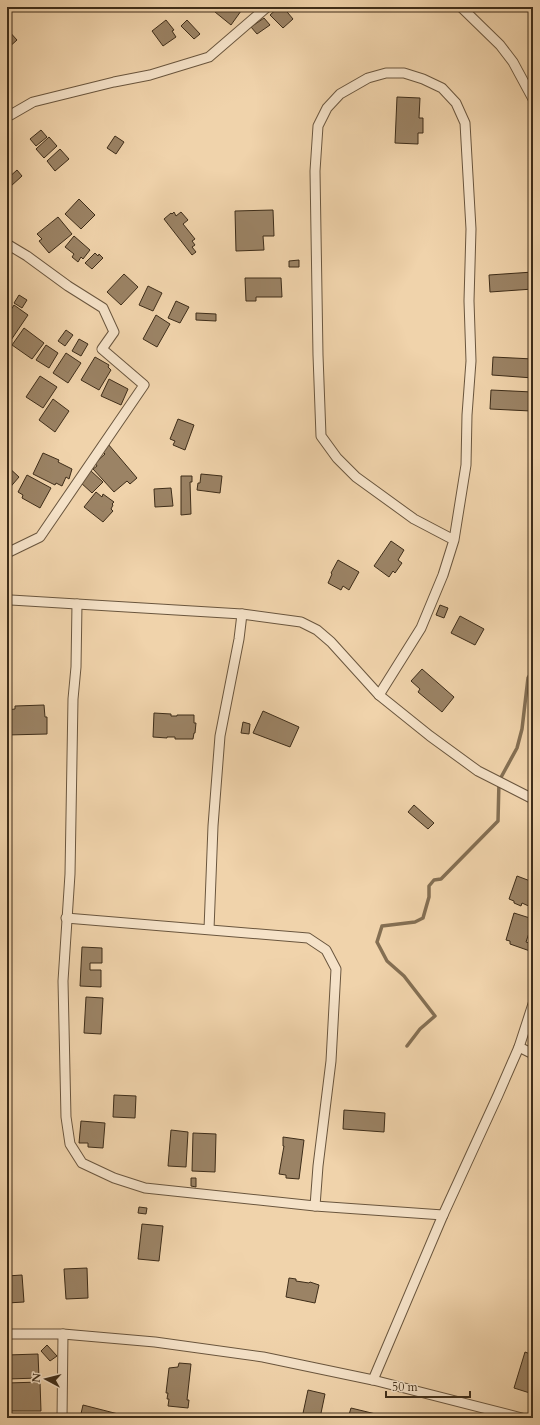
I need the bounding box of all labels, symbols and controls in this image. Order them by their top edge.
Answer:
north arrow [26,1359,66,1399]
text: N [29,1372,45,1383]
scale bar [386,1373,470,1399]
text: 50 m [392,1379,419,1395]

